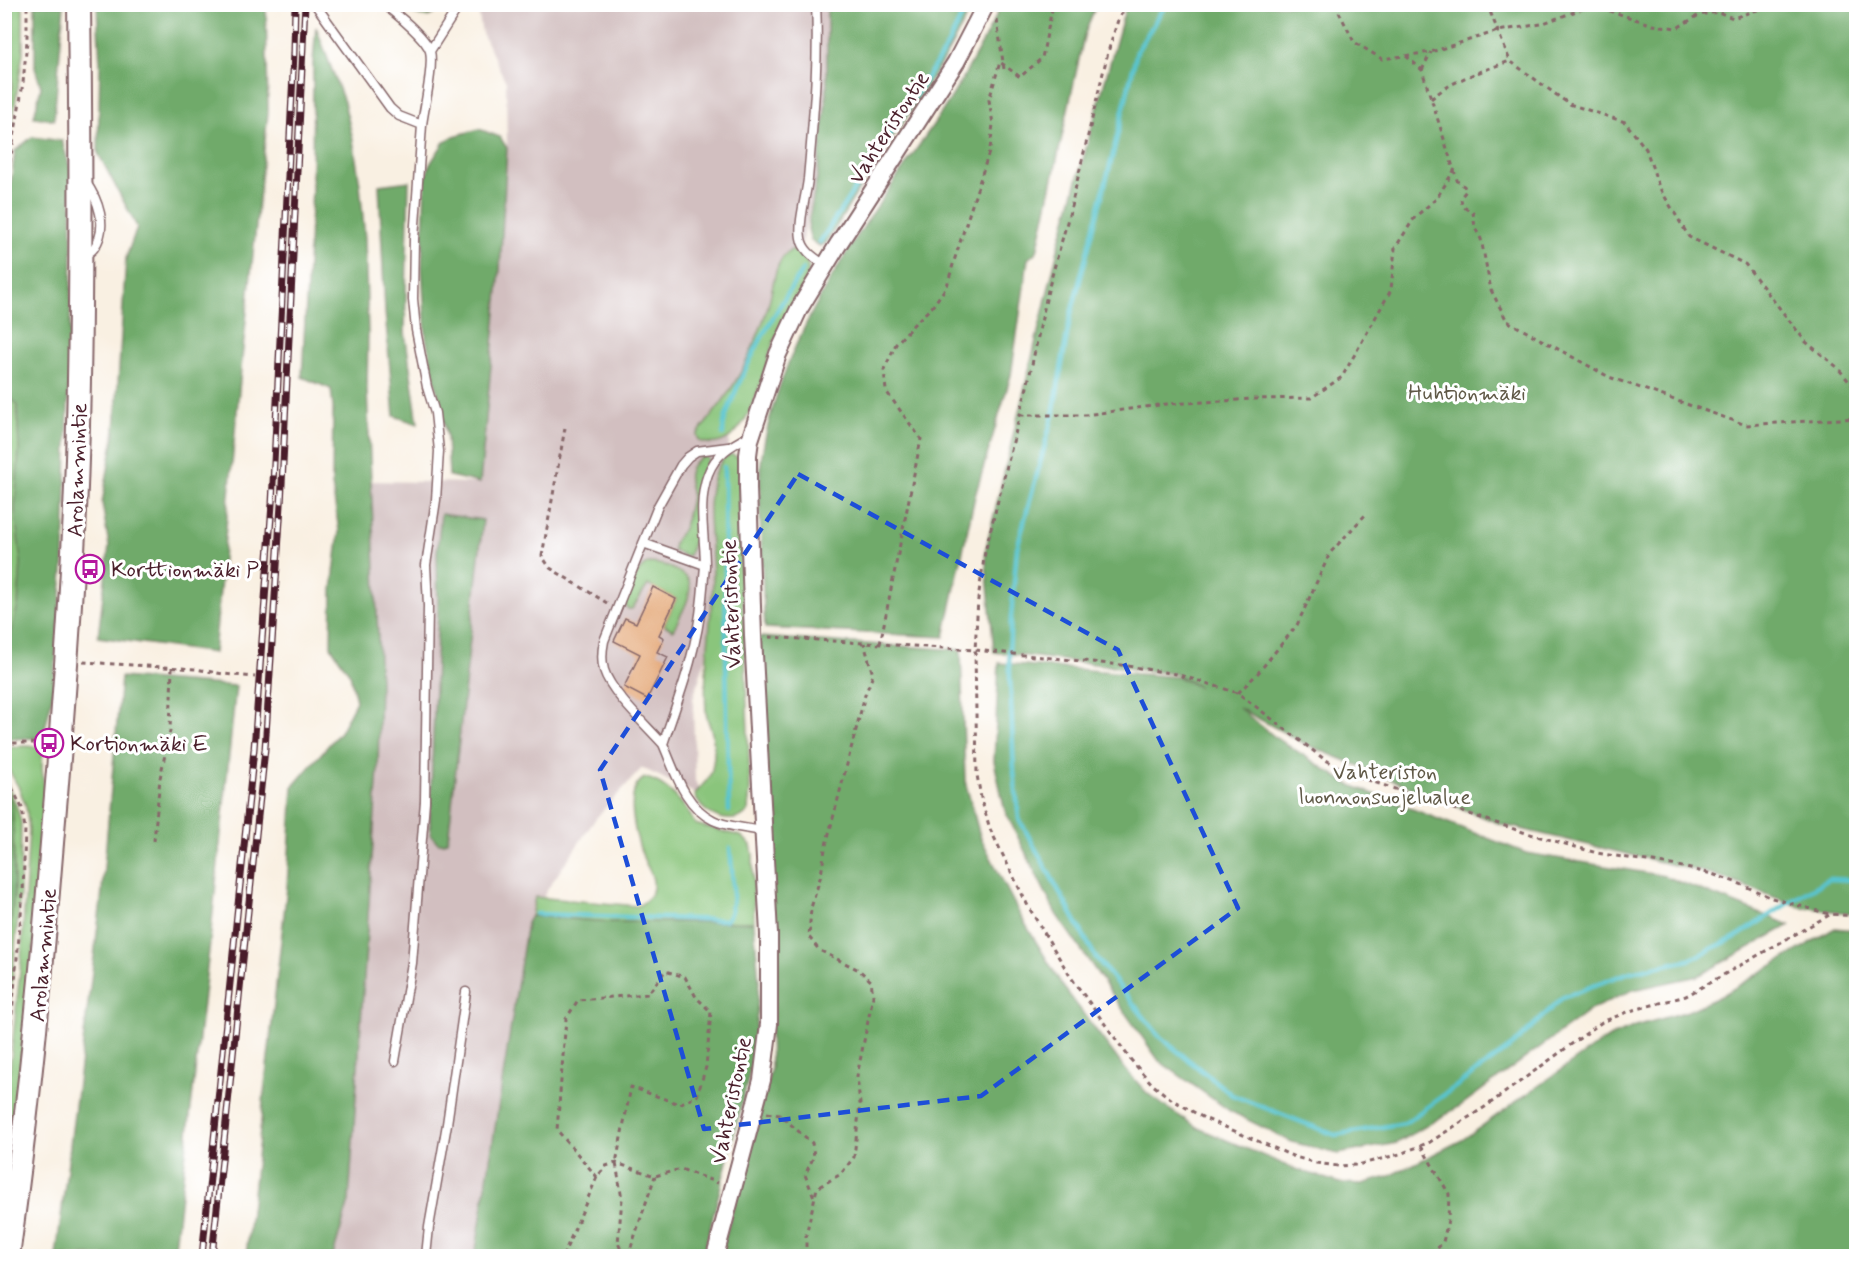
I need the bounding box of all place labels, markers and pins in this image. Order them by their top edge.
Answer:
bus stop icon: Korttionmäki P [74,553,106,585]
place label: Korttionmäki P [111,557,259,585]
bus stop icon: Kortionmäki E [33,727,65,759]
place label: Kortionmäki E [70,731,208,759]

